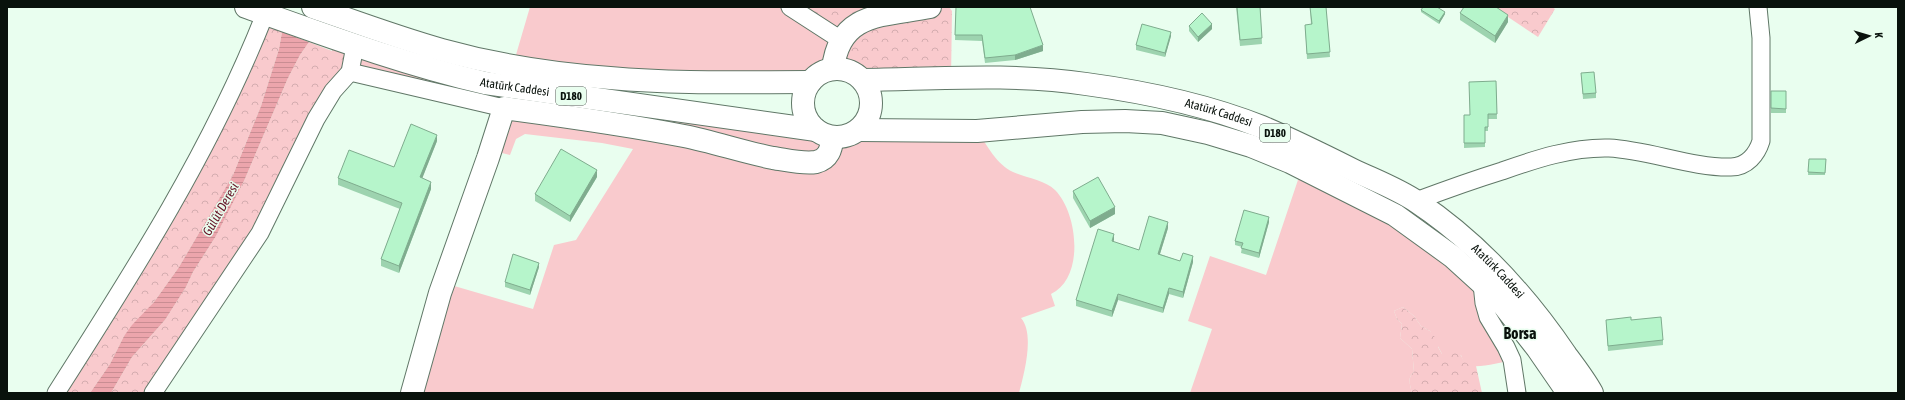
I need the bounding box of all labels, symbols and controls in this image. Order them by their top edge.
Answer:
north arrow [1849,16,1889,56]
text: K [1873,32,1885,39]
street label: Atatürk Caddesi [479,75,550,99]
road number: D180 [556,87,586,105]
street label: Atatürk Caddesi [1183,96,1254,130]
road number: D180 [1260,124,1290,142]
water label: Gülüt Deresi [199,180,242,238]
street label: Atatürk Caddesi [1469,241,1527,301]
district label: Borsa [1504,324,1536,342]

